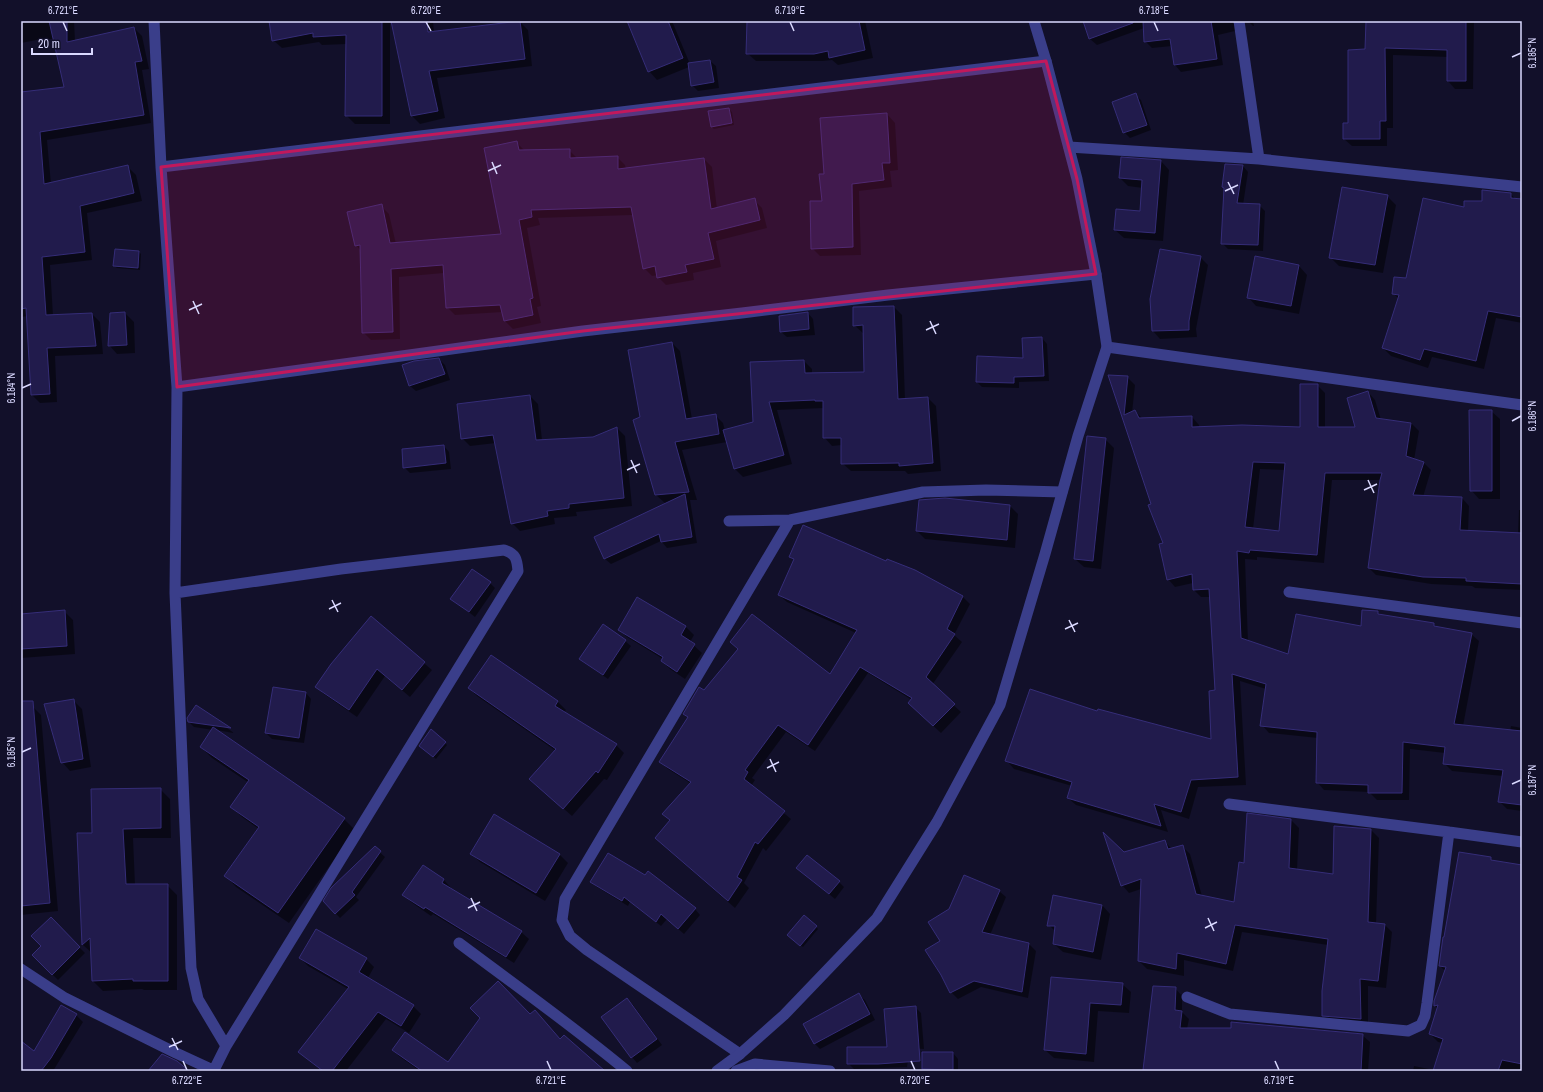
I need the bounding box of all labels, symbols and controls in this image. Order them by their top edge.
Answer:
text: 6.721°E [48,4,78,17]
text: 6.720°E [411,4,441,17]
text: 6.719°E [775,4,805,17]
text: 6.718°E [1139,4,1169,17]
scale bar [32,30,92,56]
text: 20 m [38,36,60,52]
text: 6.185°N [1526,38,1539,68]
text: 6.184°N [5,373,18,403]
text: 6.186°N [1526,401,1539,431]
text: 6.185°N [5,737,18,767]
text: 6.187°N [1526,765,1539,795]
text: 6.722°E [172,1074,202,1087]
text: 6.721°E [536,1074,566,1087]
text: 6.720°E [900,1074,930,1087]
text: 6.719°E [1264,1074,1294,1087]

